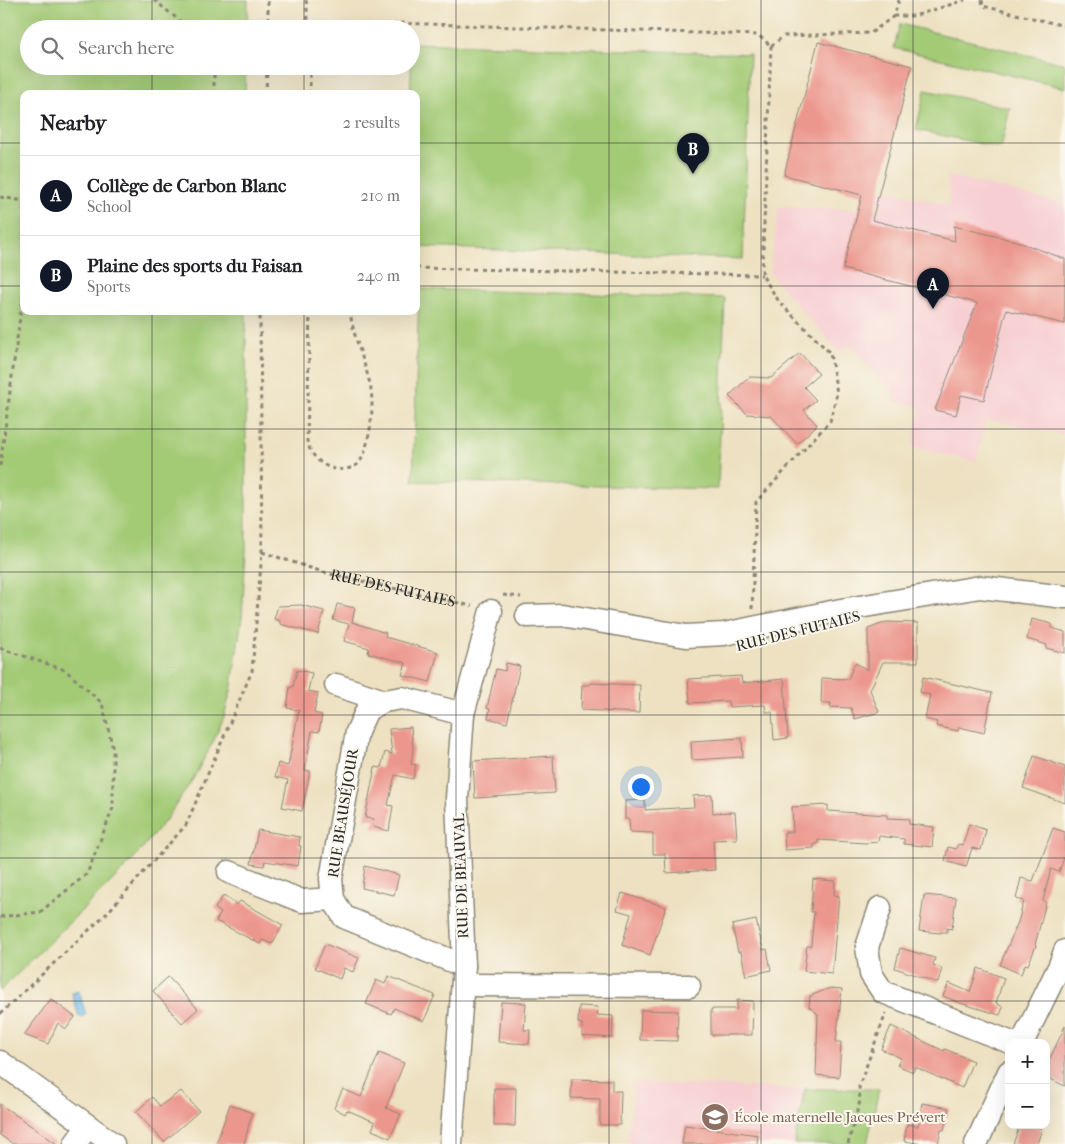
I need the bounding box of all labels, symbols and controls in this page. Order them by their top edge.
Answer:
search box [20,20,420,75]
icon: search [38,34,66,62]
text: Search here [78,37,174,59]
text: Nearby [40,111,106,135]
text: 2 results [343,113,400,132]
pin: B [677,133,709,174]
text: Collège de Carbon Blanc [87,175,286,197]
text: A [51,186,61,205]
text: 210 m [361,186,400,205]
text: School [87,197,132,216]
text: Plaine des sports du Faisan [87,255,303,277]
text: B [51,266,61,285]
text: 240 m [357,266,400,285]
pin: A [917,268,949,309]
text: Sports [87,277,130,296]
street label: RUE DES FUTAIES [329,565,457,611]
street label: RUE DES FUTAIES [734,607,862,655]
street label: RUE BEAUSÉJOUR [324,746,362,879]
your location [628,774,654,800]
street label: RUE DE BEAUVAL [450,813,472,939]
map controls [1005,1039,1050,1129]
button: + [1005,1039,1050,1084]
button: − [1005,1084,1050,1129]
school or university icon: École maternelle Jacques Prévert [700,1102,730,1132]
place label: École maternelle Jacques Prévert [734,1108,946,1126]

